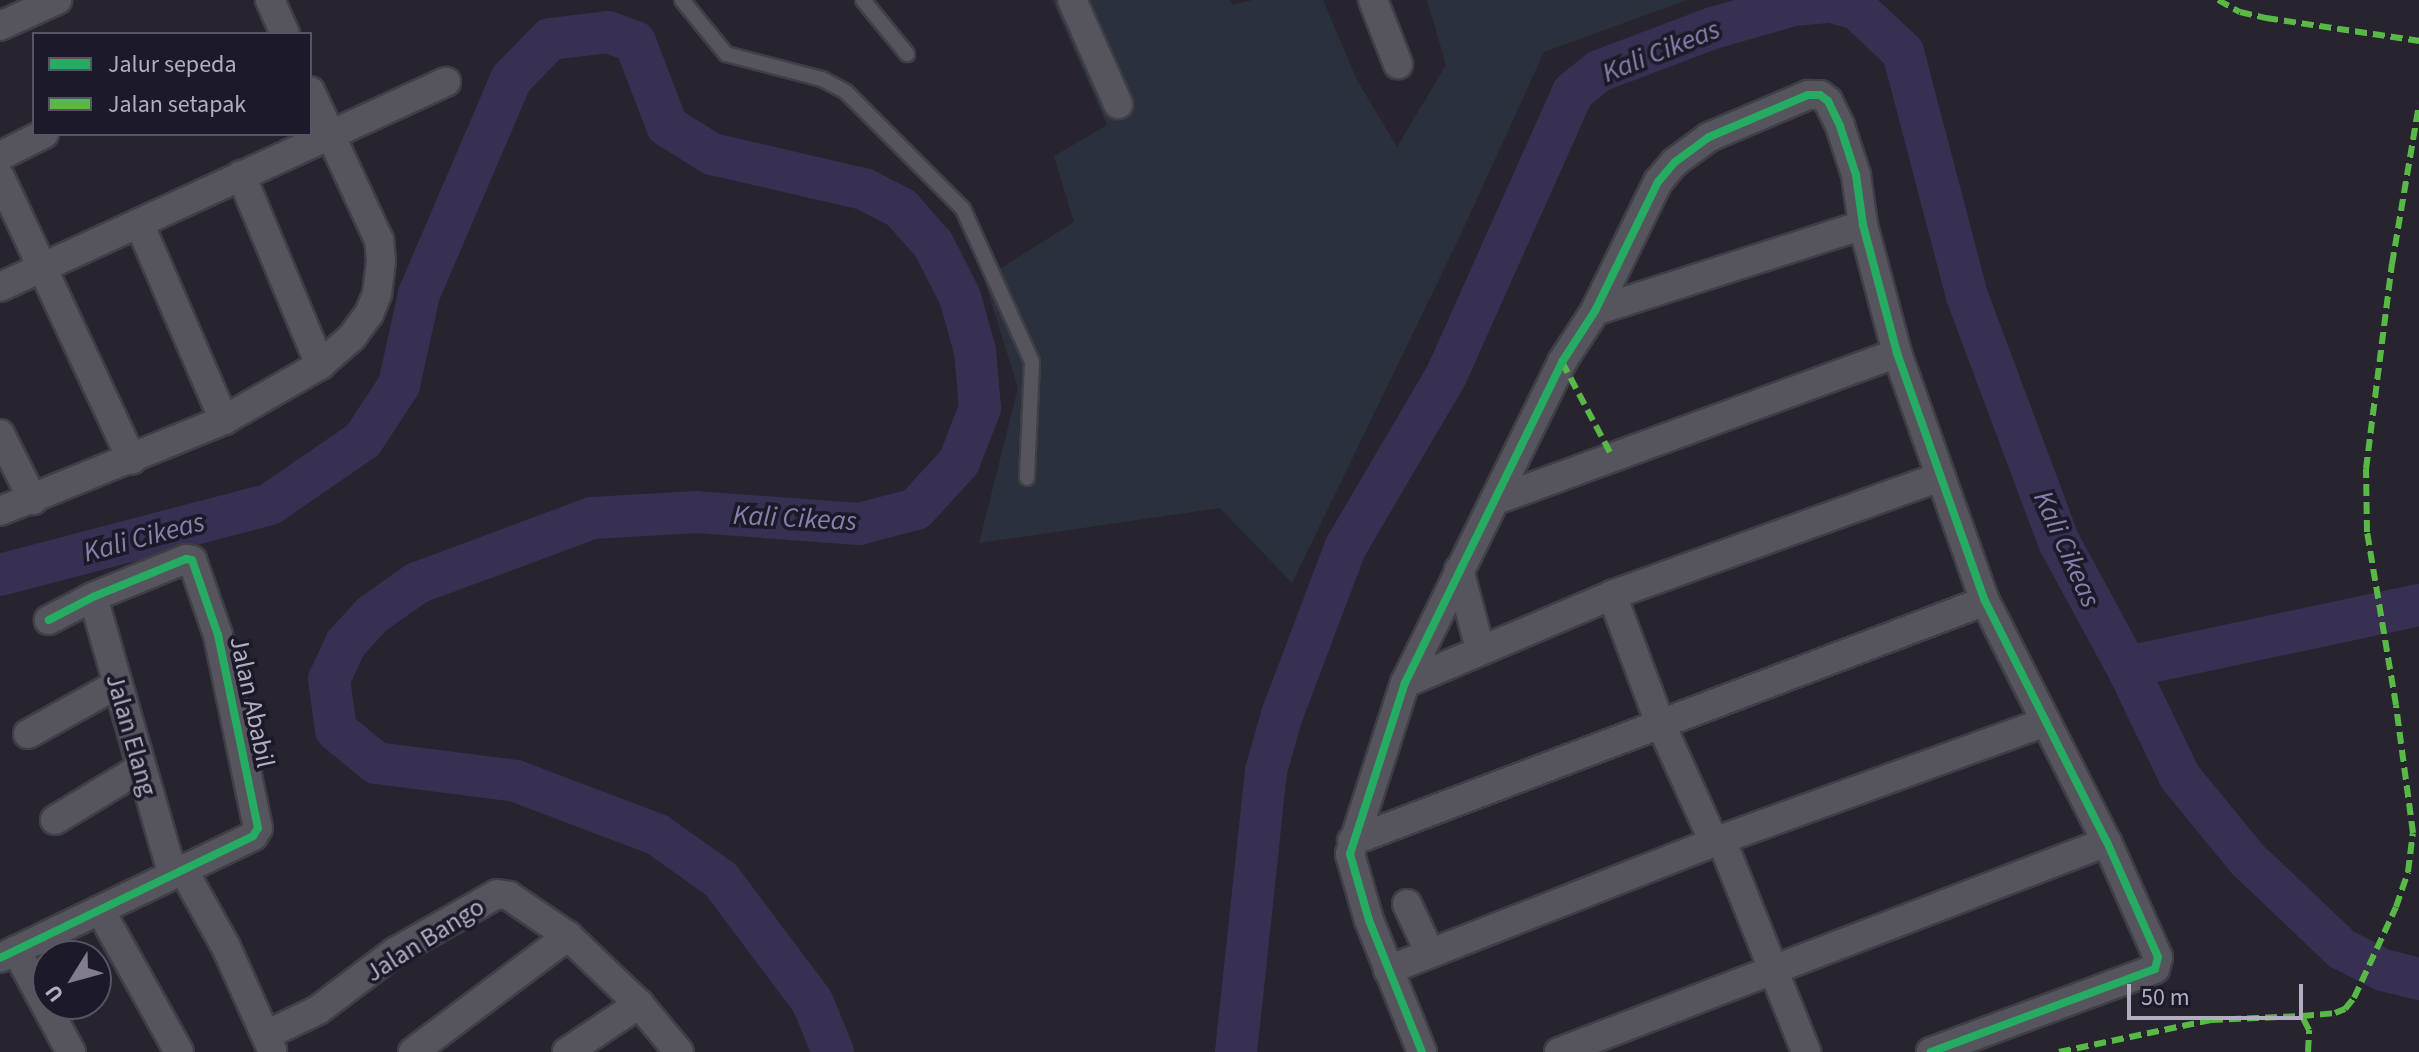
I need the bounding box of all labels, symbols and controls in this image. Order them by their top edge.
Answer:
water label: Kali Cikeas [1597,12,1725,90]
legend [32,32,312,136]
text: Jalur sepeda [108,47,237,82]
text: Jalan setapak [108,87,246,122]
water label: Kali Cikeas [2026,485,2108,613]
water label: Kali Cikeas [732,498,858,538]
water label: Kali Cikeas [80,505,208,569]
street label: Jalan Ababil [223,634,281,770]
street label: Jalan Elang [99,670,163,800]
street label: Jalan Bango [360,891,490,989]
north arrow [32,940,112,1020]
scale bar [2131,968,2307,1018]
text: U [37,978,72,1009]
text: 50 m [2141,980,2190,1015]

